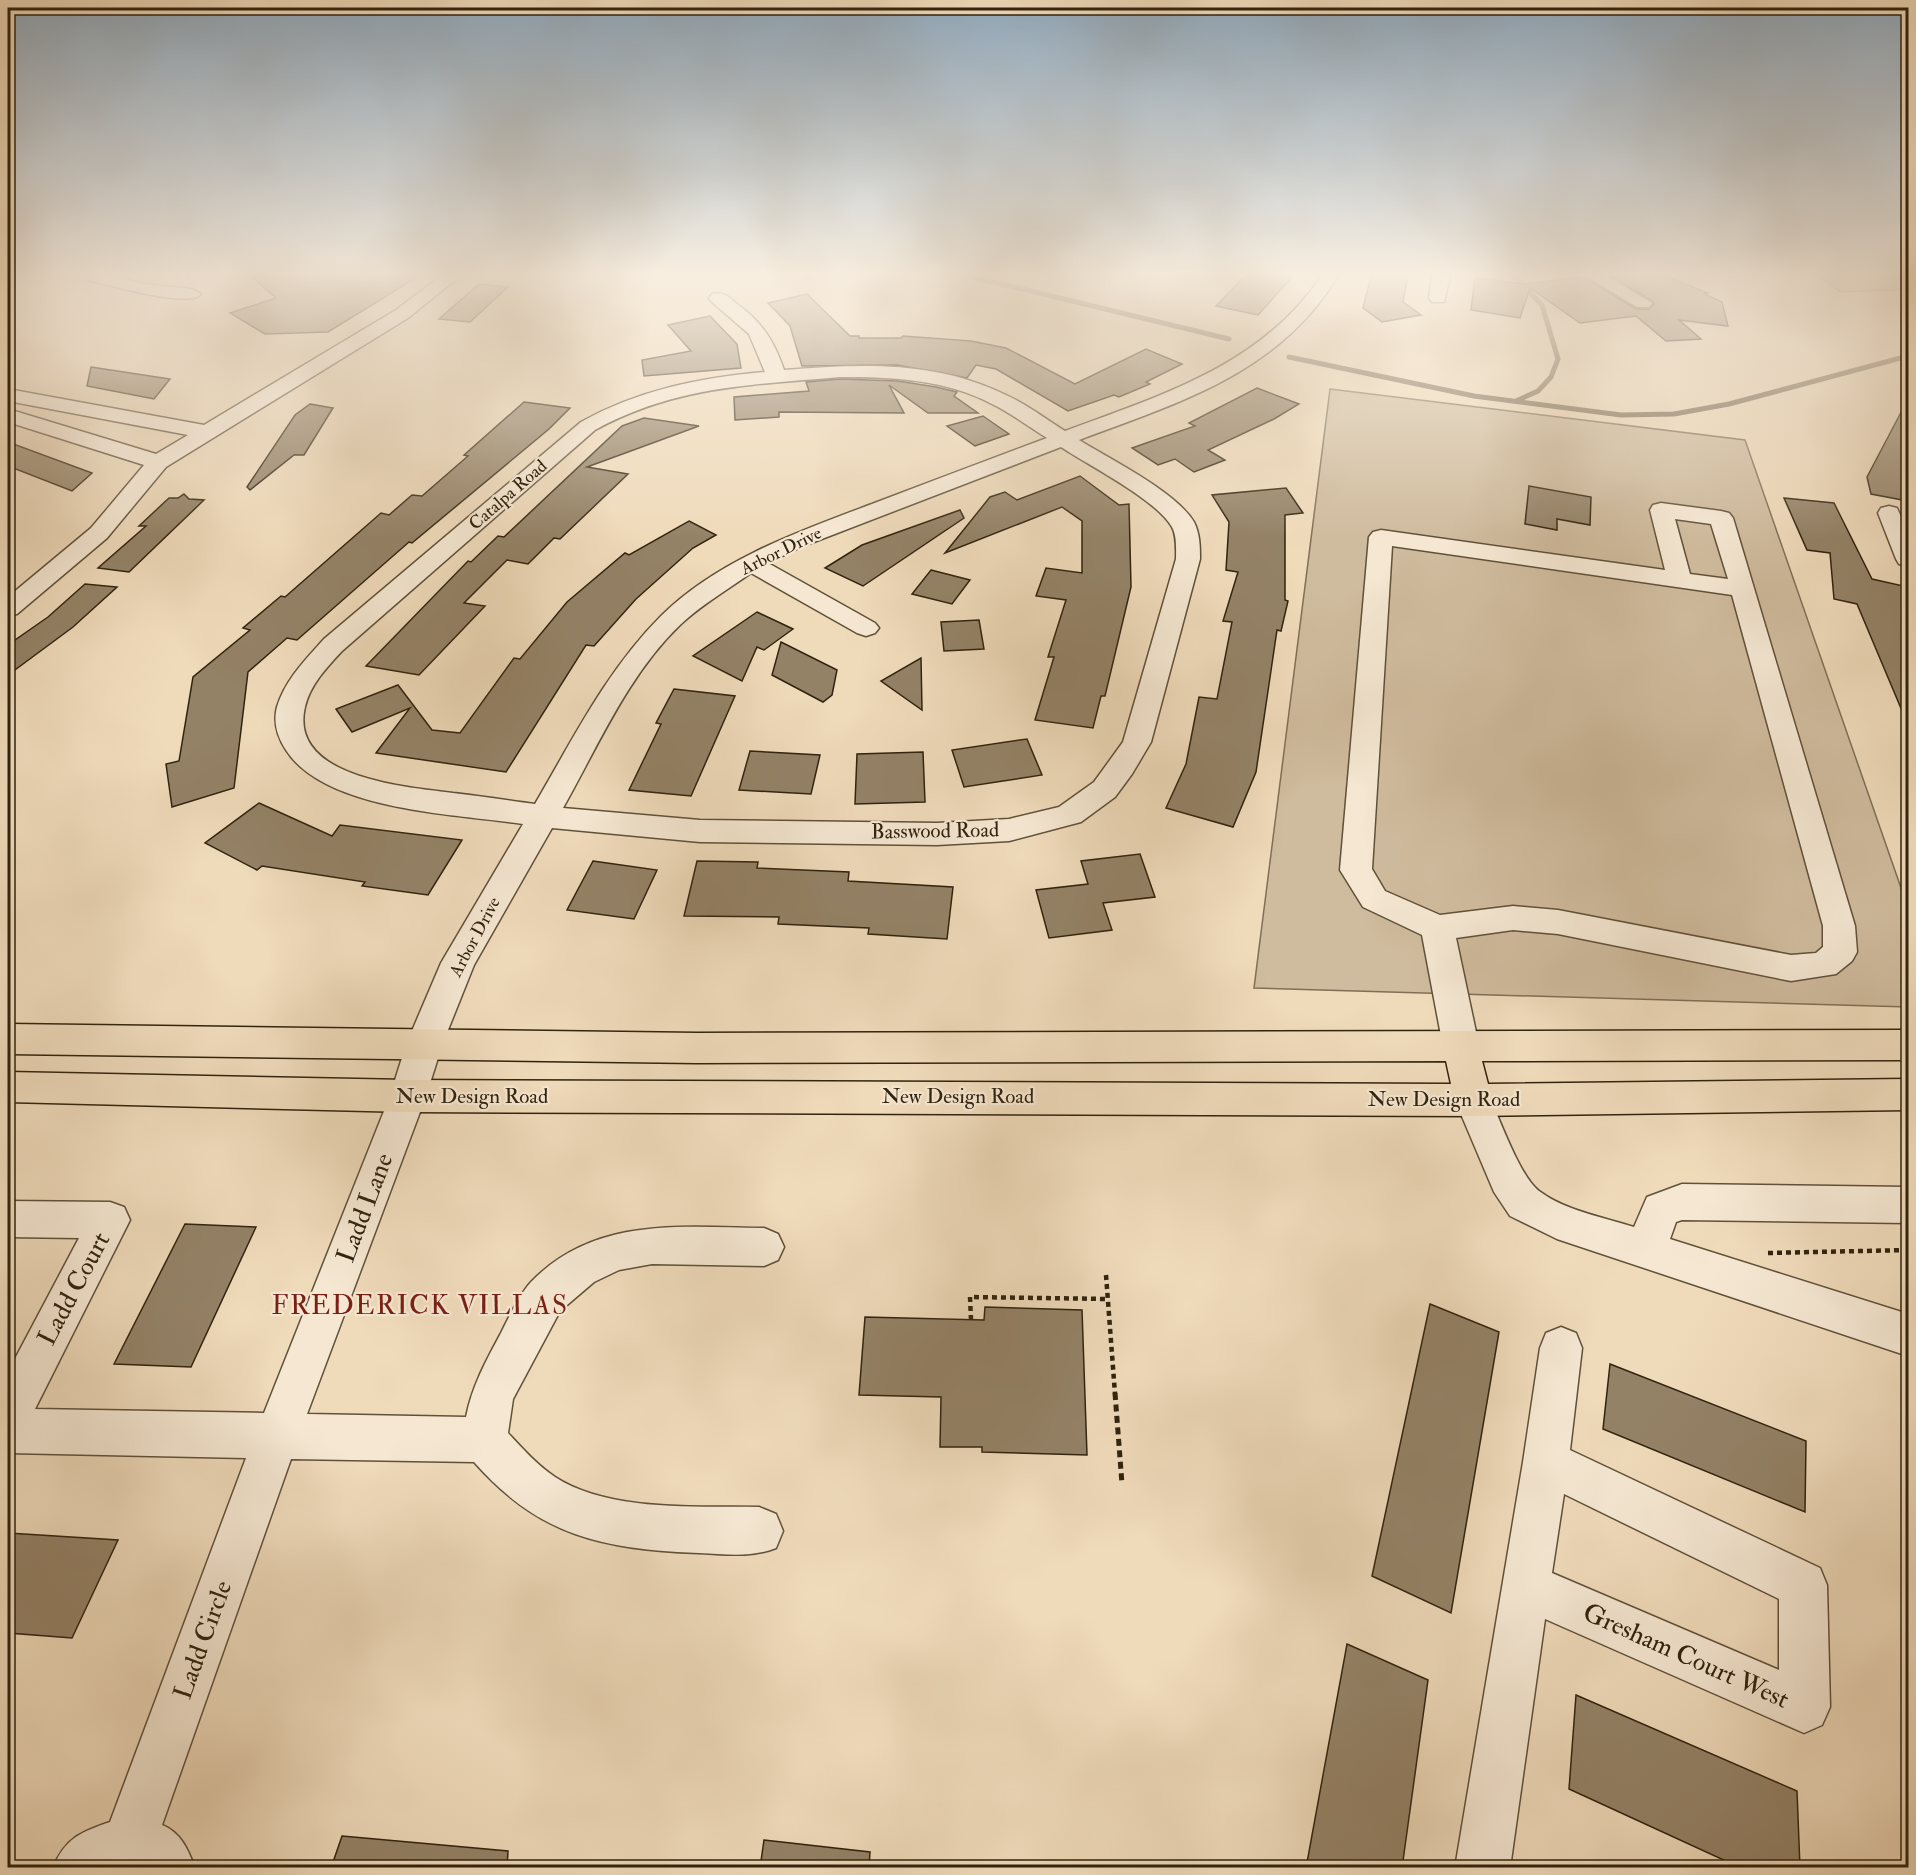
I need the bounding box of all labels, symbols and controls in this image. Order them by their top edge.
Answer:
street label: Catalpa Road [464,455,552,535]
street label: Arbor Drive [736,521,826,581]
street label: Basswood Road [871,816,1000,846]
street label: Arbor Drive [444,893,506,982]
street label: New Design Road [396,1083,549,1110]
street label: New Design Road [882,1083,1035,1110]
street label: New Design Road [1368,1086,1521,1113]
street label: Ladd Lane [330,1149,400,1267]
street label: Ladd Court [31,1227,117,1351]
district label: FREDERICK VILLAS [272,1289,568,1322]
street label: Ladd Circle [167,1576,239,1704]
street label: Gresham Court West [1578,1596,1794,1716]

